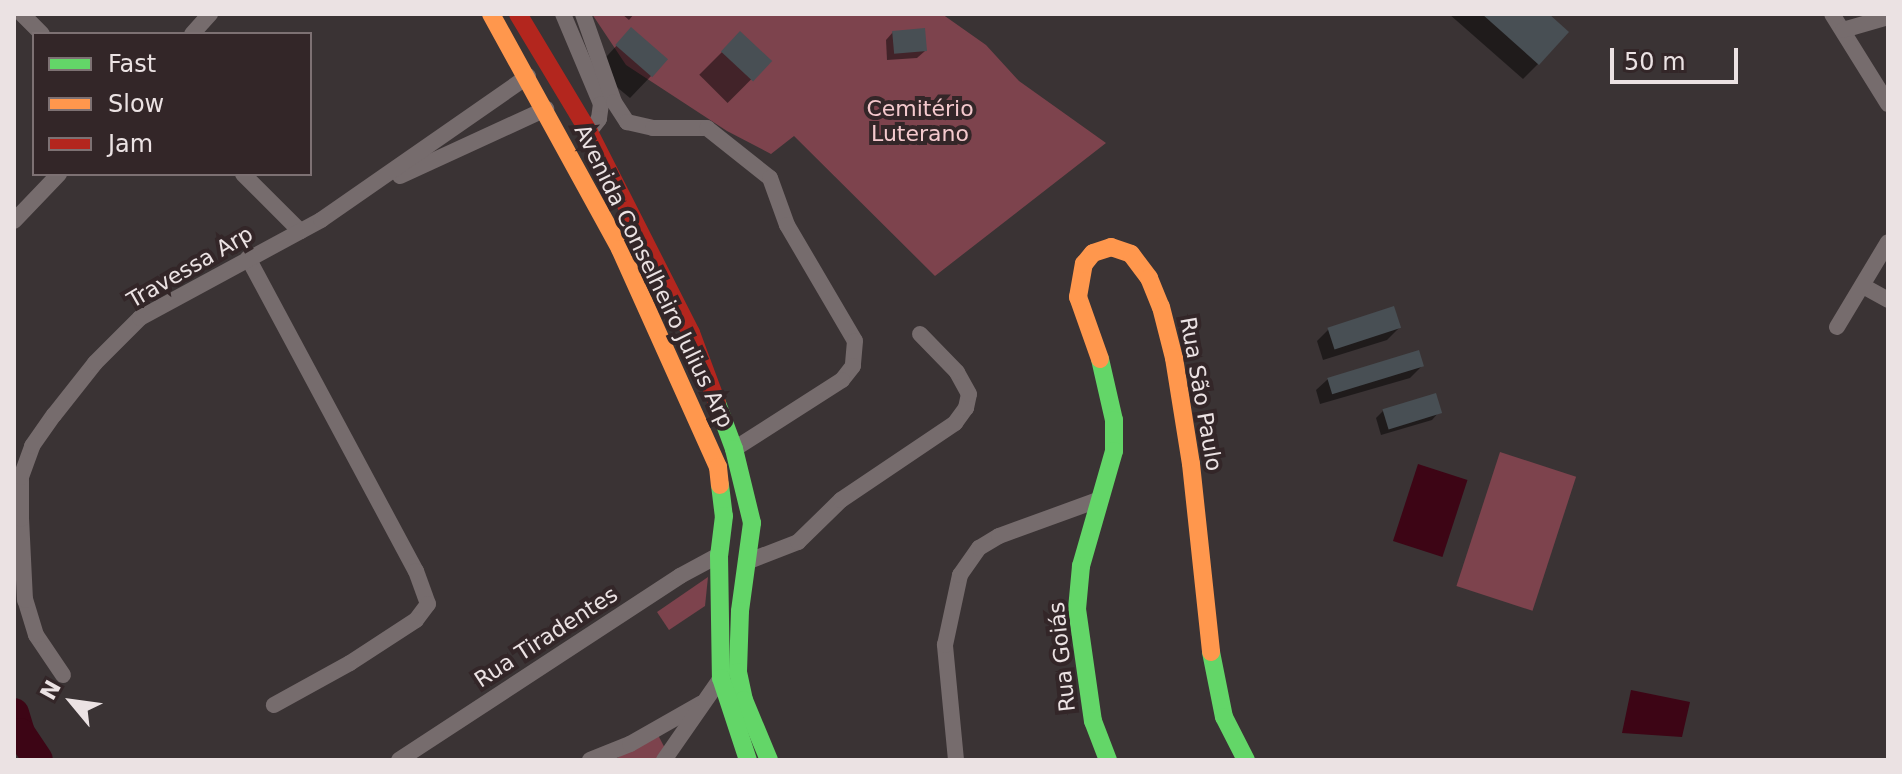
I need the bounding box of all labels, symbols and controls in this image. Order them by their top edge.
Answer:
legend [32,32,312,176]
scale bar [1614,32,1742,82]
text: 50 m [1624,48,1686,76]
text: Fast [108,50,156,78]
text: Slow [108,90,164,118]
park label: Cemitério Luterano [866,95,974,146]
street label: Avenida Conselheiro Julius Arp [569,120,739,432]
text: Jam [108,130,153,158]
street label: Travessa Arp [122,220,258,314]
street label: Rua São Paulo [1174,315,1228,473]
street label: Rua Tiradentes [470,581,622,693]
street label: Rua Goiás [1043,601,1081,713]
north arrow [32,662,112,742]
text: N [35,676,66,704]

